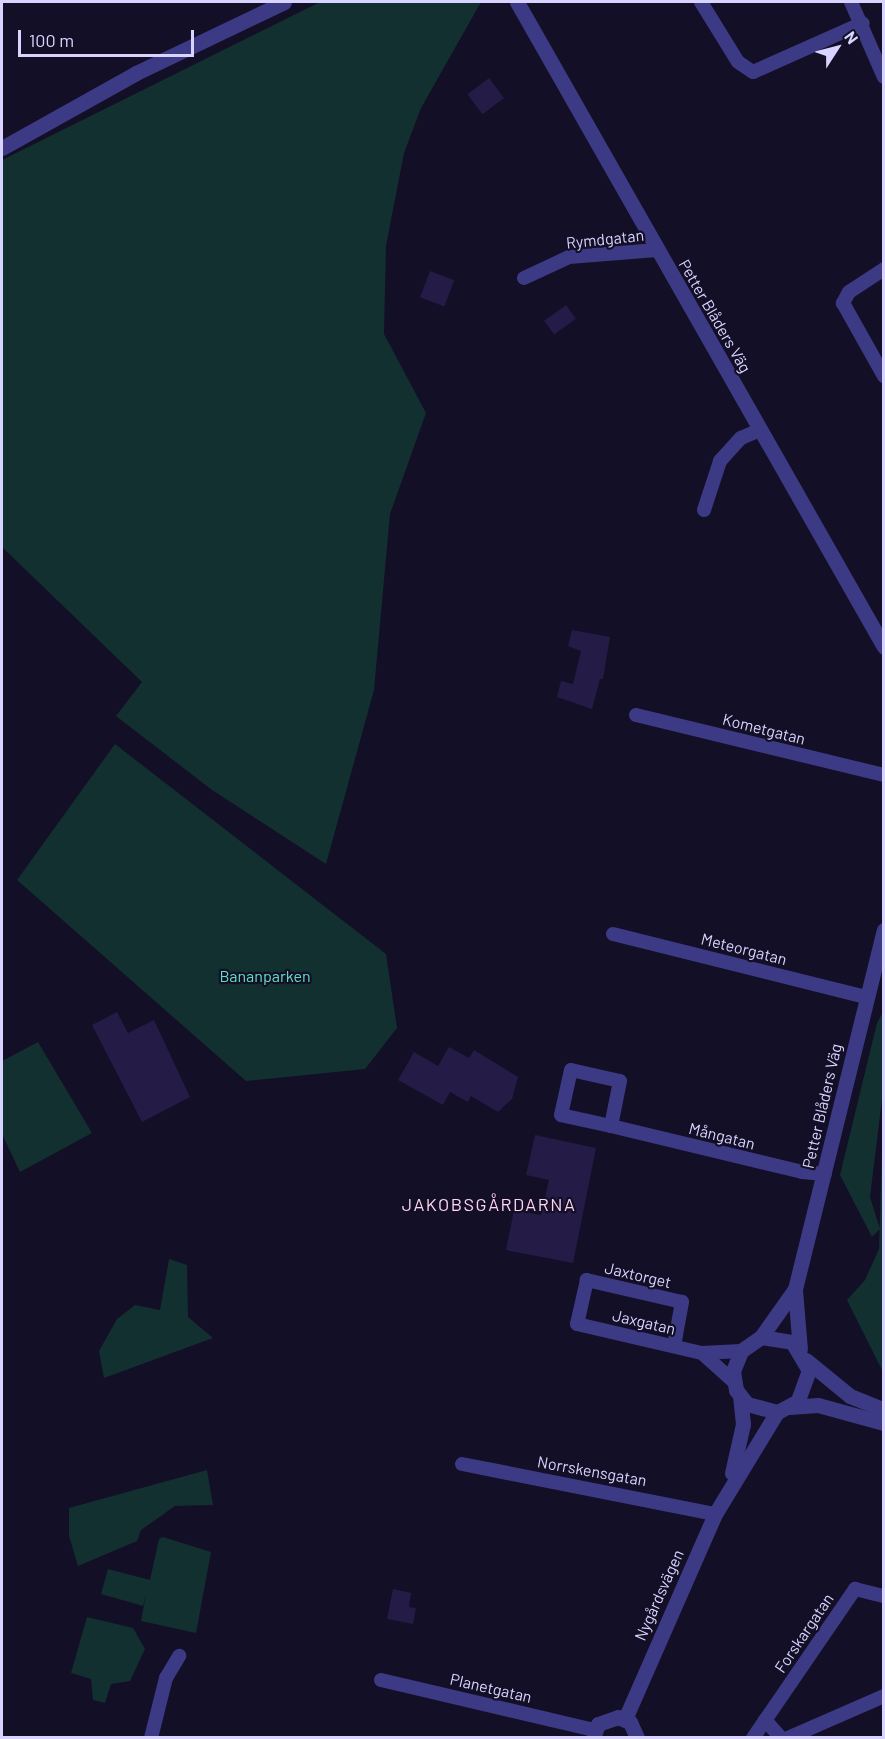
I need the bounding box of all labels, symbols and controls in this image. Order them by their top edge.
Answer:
scale bar [21,18,196,56]
north arrow [807,18,867,78]
text: N [841,27,863,47]
text: 100 m [29,29,74,51]
street label: Rymdgatan [565,225,645,253]
street label: Petter Blåders Väg [675,256,755,376]
street label: Kometgatan [721,709,807,749]
street label: Meteorgatan [699,929,789,969]
park label: Bananparken [219,966,311,986]
street label: Petter Blåders Väg [798,1042,846,1170]
street label: Mångatan [687,1119,757,1153]
district label: JAKOBSGÅRDARNA [402,1193,576,1215]
street label: Jaxtorget [603,1258,673,1292]
street label: Jaxgatan [611,1305,677,1339]
street label: Norrskensgatan [536,1452,648,1490]
street label: Nygårdsvägen [630,1547,688,1643]
street label: Forskargatan [770,1590,838,1676]
street label: Planetgatan [448,1669,534,1707]

